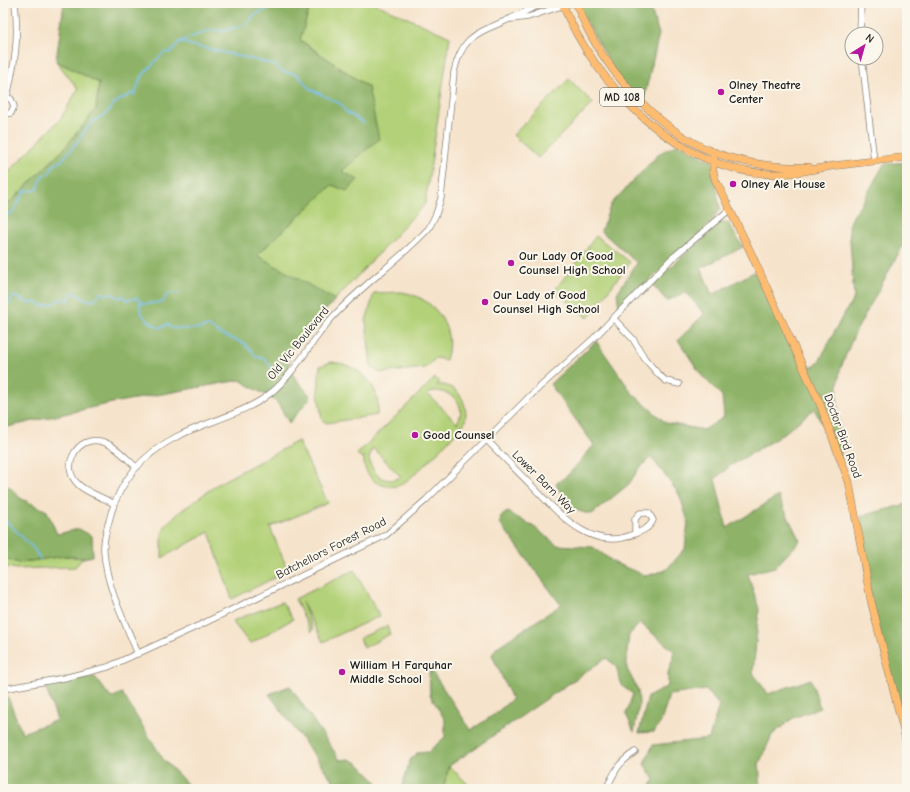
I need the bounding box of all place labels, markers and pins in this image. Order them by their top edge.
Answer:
place label: Olney Theatre Center [729,78,801,106]
marker: Olney Theatre Center [716,87,726,97]
place label: Olney Ale House [741,177,825,191]
marker: Olney Ale House [728,179,738,189]
place label: Our Lady Of Good Counsel High School [519,249,626,277]
marker: Our Lady Of Good Counsel High School [506,258,516,268]
place label: Our Lady of Good Counsel High School [493,288,600,316]
marker: Our Lady of Good Counsel High School [480,297,490,307]
place label: Good Counsel [423,428,494,442]
marker: Good Counsel [410,430,420,440]
place label: William H Farquhar Middle School [350,658,452,686]
marker: William H Farquhar Middle School [337,667,347,677]

